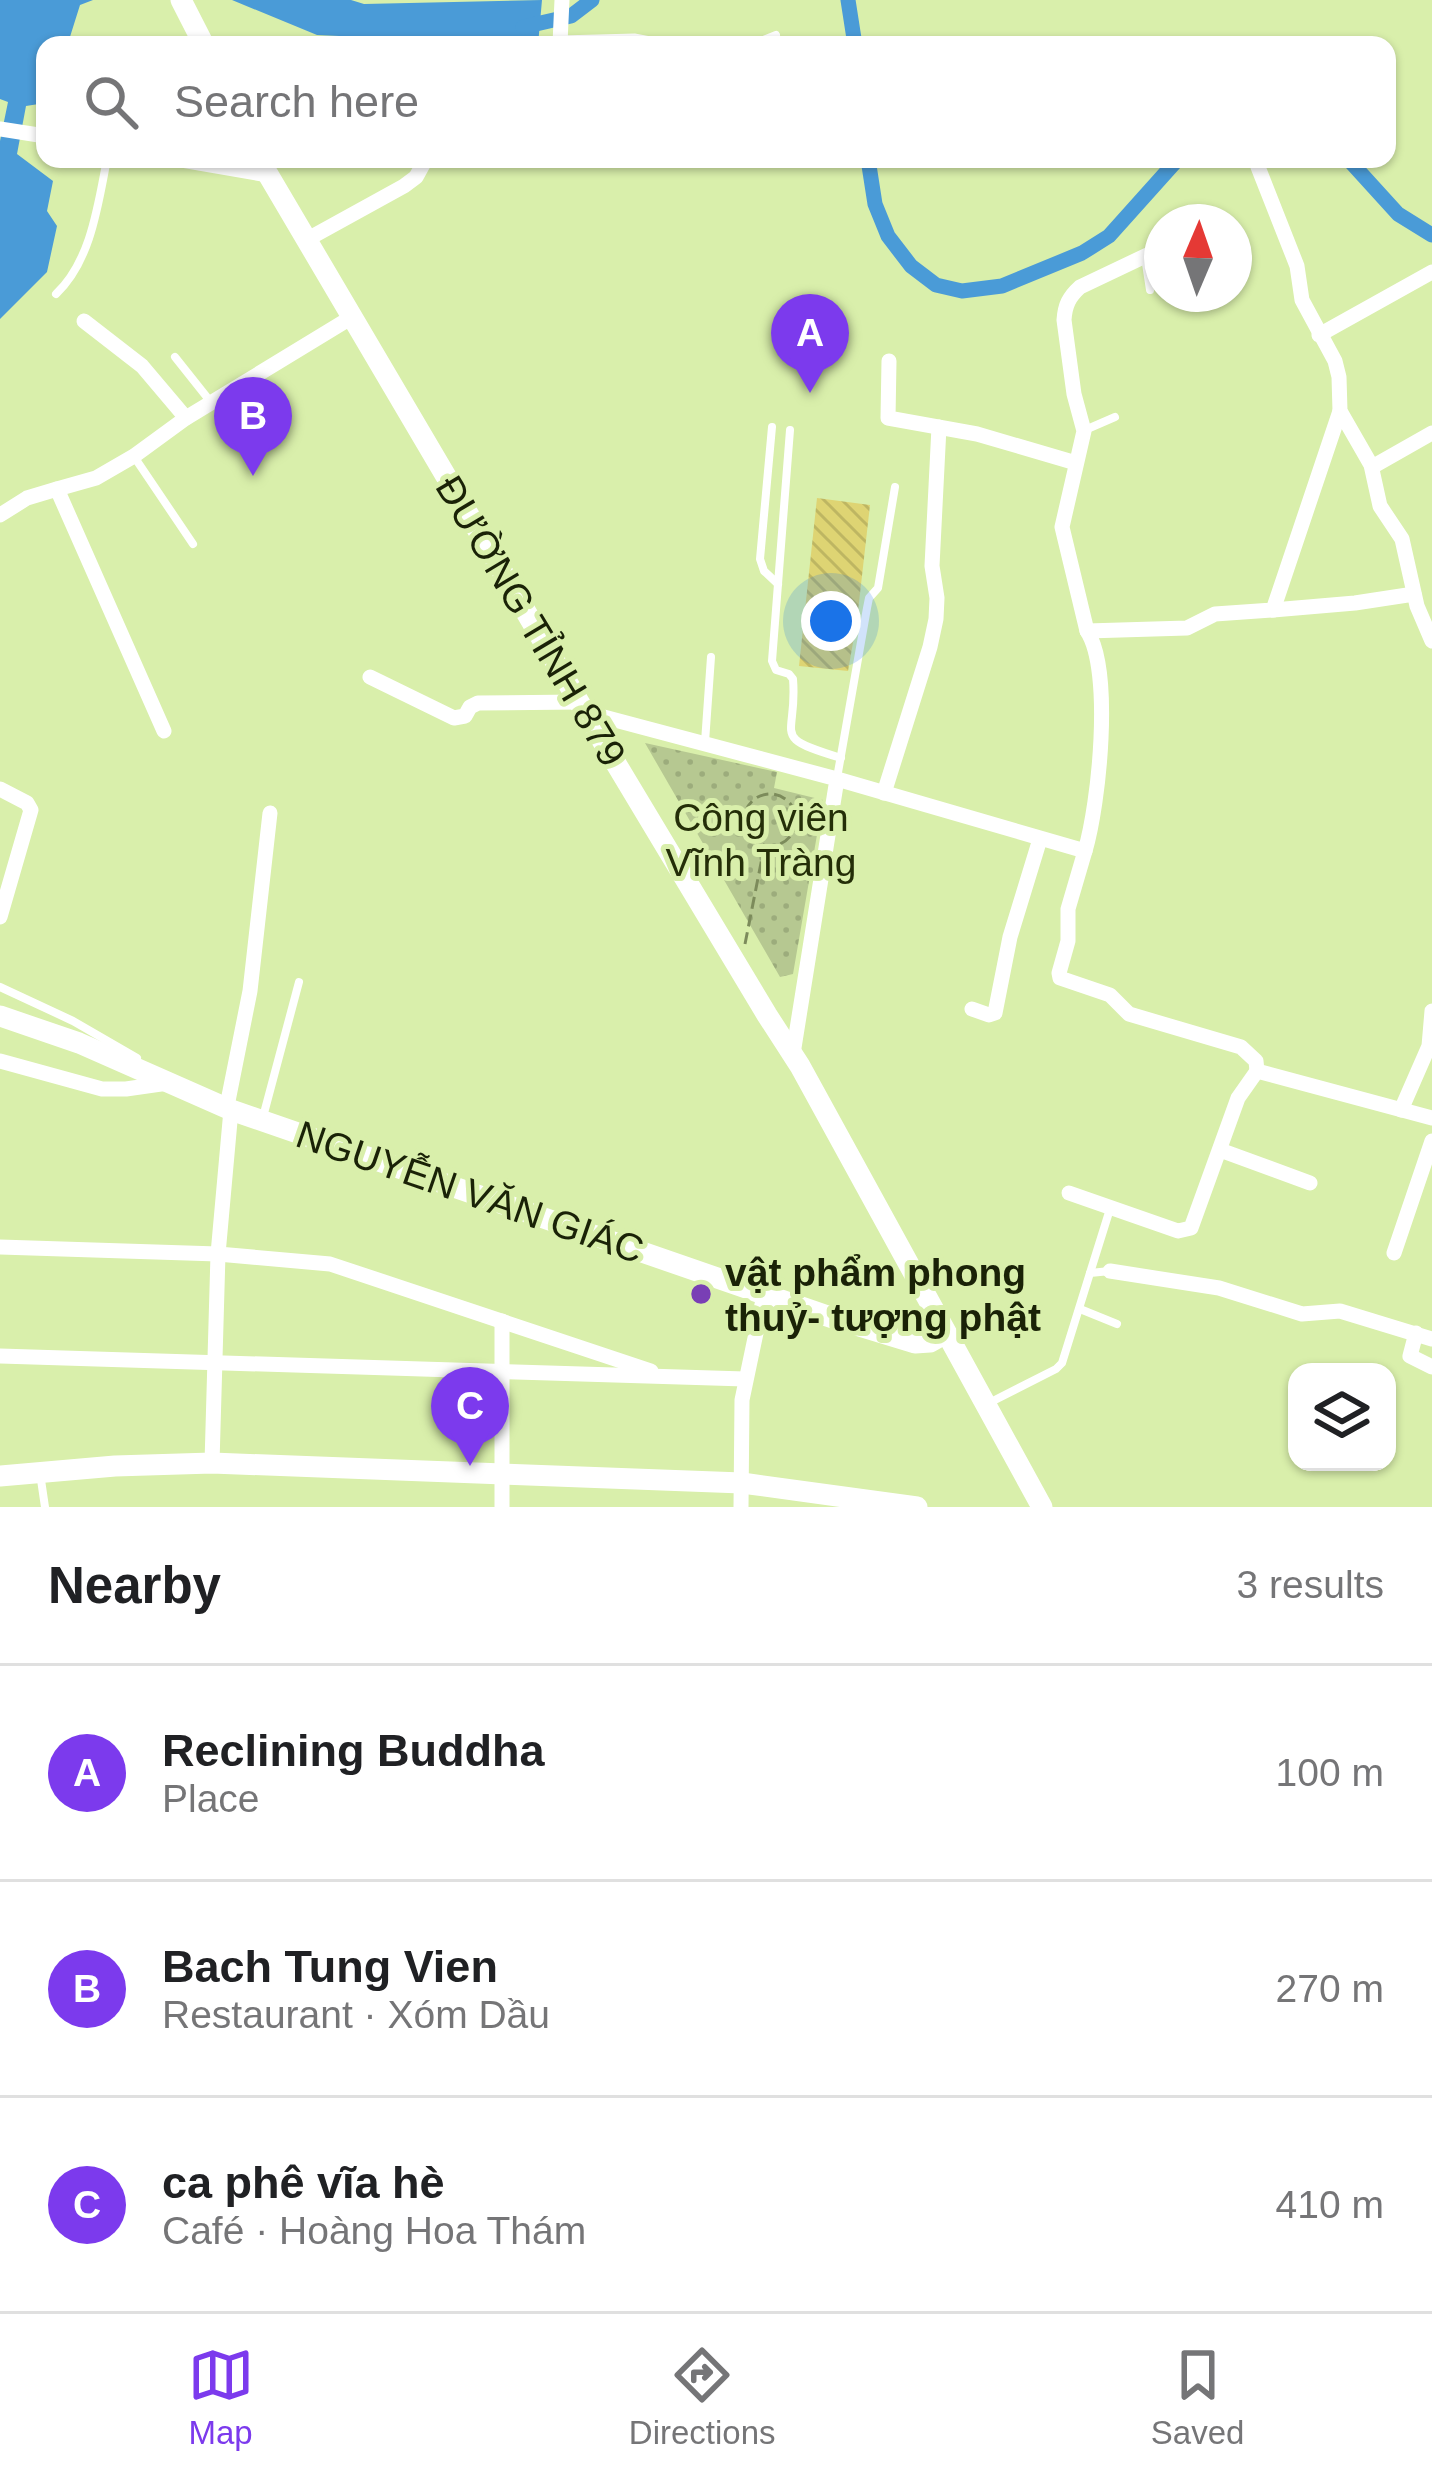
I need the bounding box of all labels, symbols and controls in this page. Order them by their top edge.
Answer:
search box [36,36,1396,168]
icon: search [78,69,144,135]
text: Search here [174,76,419,127]
north arrow [1144,204,1252,312]
pin: A [771,294,849,393]
pin: B [214,377,292,476]
street label: ĐƯỜNG TỈNH 879 [427,468,635,774]
your location [801,591,861,651]
park label: Công viên Vĩnh Tràng [666,796,856,884]
street label: NGUYỄN VĂN GIÁC [291,1112,649,1272]
place label: vật phẩm phong thuỷ- tượng phật [725,1251,1041,1339]
marker: vật phẩm phong thuỷ- tượng phật [688,1281,714,1307]
map controls [1288,1363,1396,1471]
button: layers [1288,1363,1396,1471]
pin: C [431,1367,509,1466]
text: Nearby [48,1557,221,1614]
text: 3 results [1237,1563,1384,1606]
text: Reclining Buddha [162,1725,545,1776]
text: A [73,1751,101,1794]
text: 100 m [1276,1751,1384,1794]
text: Place [162,1777,260,1820]
text: Bach Tung Vien [162,1941,498,1992]
text: B [73,1967,101,2010]
text: 270 m [1276,1967,1384,2010]
text: Restaurant · Xóm Dầu [162,1993,550,2036]
text: ca phê vĩa hè [162,2157,445,2208]
text: C [73,2183,101,2226]
text: 410 m [1276,2183,1384,2226]
text: Café · Hoàng Hoa Thám [162,2209,586,2252]
tab: Map [188,2342,254,2452]
tab: Directions [629,2342,776,2452]
tab: Saved [1151,2342,1244,2452]

